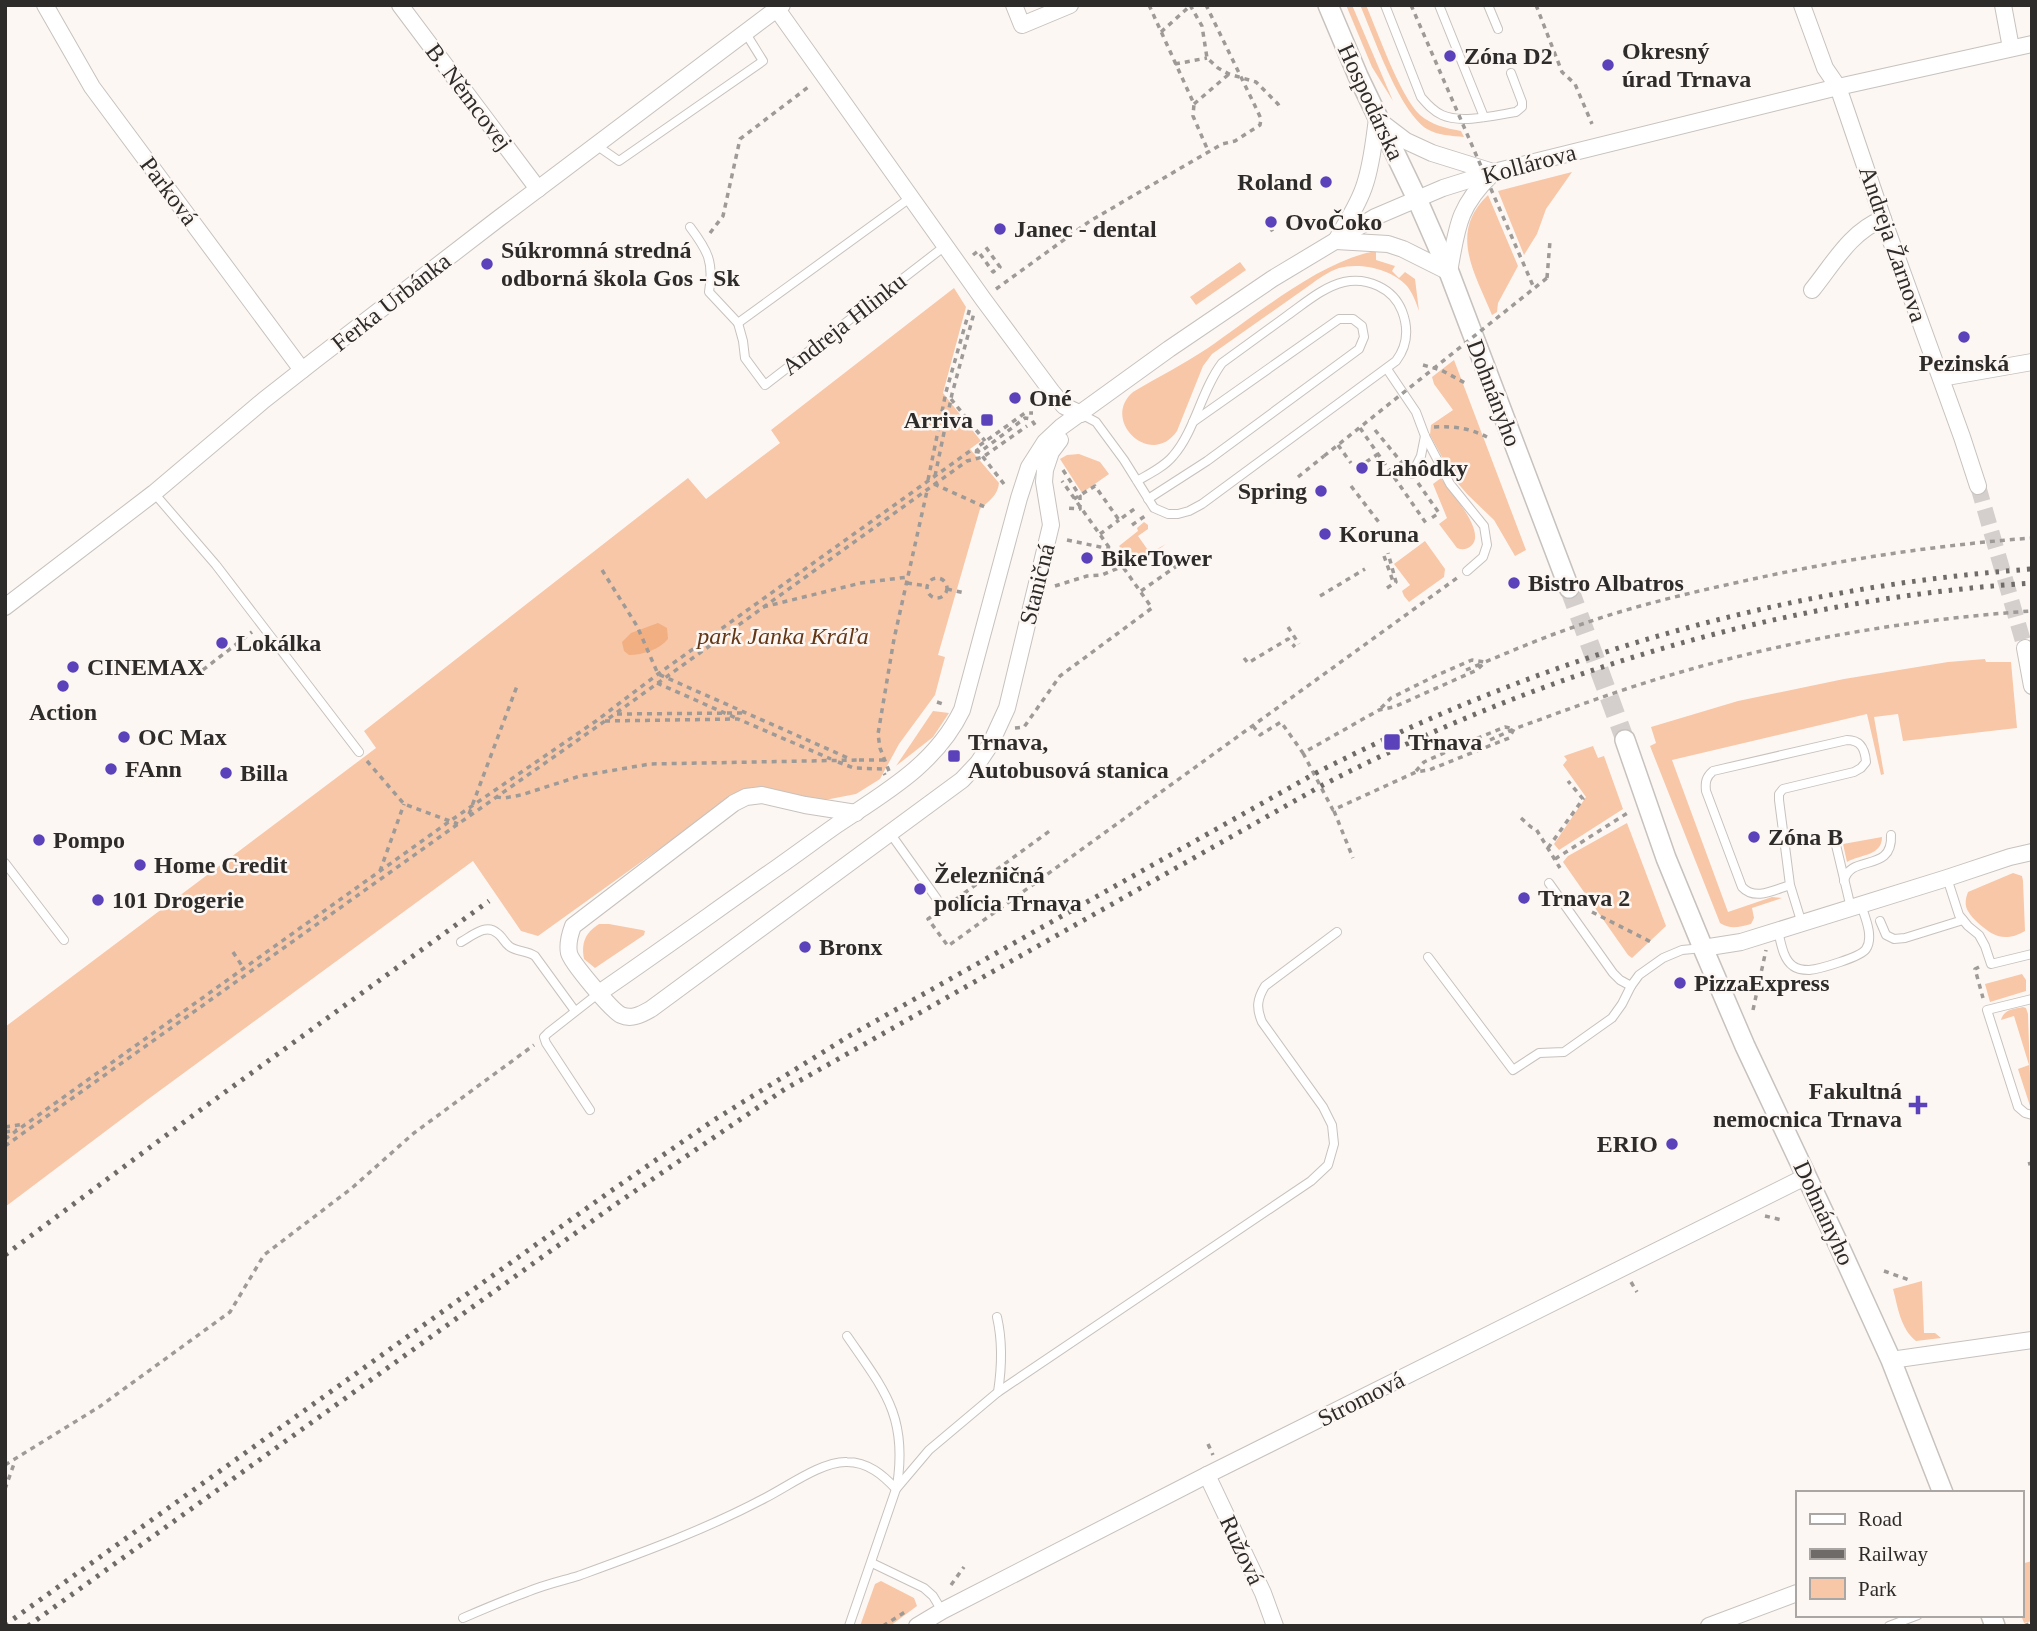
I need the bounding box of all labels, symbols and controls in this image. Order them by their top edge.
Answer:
place label: Okresný úrad Trnava [1622,38,1751,92]
street label: B. Němcovej [421,39,517,155]
street label: Hospodárska [1333,40,1409,165]
place label: Zóna D2 [1464,43,1553,69]
marker: Zóna D2 [1442,48,1458,64]
marker: Okresný úrad Trnava [1600,57,1616,73]
street label: Kollárova [1479,139,1579,189]
street label: Parková [135,152,203,231]
street label: Andreja Žarnova [1854,163,1932,326]
place label: Roland [1237,169,1313,195]
marker: Roland [1318,174,1334,190]
place label: OvoČoko [1285,209,1382,235]
marker: OvoČoko [1263,214,1279,230]
place label: Janec - dental [1014,216,1157,242]
marker: Janec - dental [992,221,1008,237]
place label: Súkromná stredná odborná škola Gos - Sk [501,237,740,291]
street label: Ferka Urbánka [327,247,456,356]
marker: Súkromná stredná odborná škola Gos - Sk [479,256,495,272]
street label: Andreja Hlinku [777,268,911,380]
marker: Pezinská [1956,329,1972,345]
street label: Dohnányho [1462,336,1526,450]
place label: Pezinská [1919,350,2009,376]
place label: Oné [1029,385,1072,411]
marker: Oné [1007,390,1023,406]
place label: Arriva [904,407,973,433]
marker: Arriva [979,412,995,428]
place label: Lahôdky [1376,455,1468,481]
marker: Lahôdky [1354,460,1370,476]
place label: Spring [1238,478,1307,504]
marker: Spring [1313,483,1329,499]
place label: Koruna [1339,521,1419,547]
marker: Koruna [1317,526,1333,542]
street label: Staničná [1014,540,1060,627]
place label: BikeTower [1101,545,1212,571]
marker: BikeTower [1079,550,1095,566]
place label: Bistro Albatros [1528,570,1684,596]
marker: Bistro Albatros [1506,575,1522,591]
park label: park Janka Kráľa [695,623,869,649]
place label: Lokálka [236,630,321,656]
marker: Lokálka [214,635,230,651]
place label: CINEMAX [87,654,205,680]
marker: CINEMAX [65,659,81,675]
marker: Action [55,678,71,694]
place label: Action [29,699,97,725]
place label: OC Max [138,724,227,750]
marker: OC Max [116,729,132,745]
place label: Trnava, Autobusová stanica [968,729,1169,783]
place label: Trnava [1408,729,1482,755]
marker: Trnava [1382,732,1402,752]
marker: Trnava, Autobusová stanica [946,748,962,764]
place label: FAnn [125,756,182,782]
place label: Billa [240,760,288,786]
marker: FAnn [103,761,119,777]
marker: Billa [218,765,234,781]
place label: Zóna B [1768,824,1843,850]
place label: Pompo [53,827,125,853]
marker: Zóna B [1746,829,1762,845]
marker: Pompo [31,832,47,848]
place label: Home Credit [154,852,288,878]
marker: Home Credit [132,857,148,873]
place label: Železničná polícia Trnava [934,862,1082,916]
marker: Železničná polícia Trnava [912,881,928,897]
place label: Trnava 2 [1538,885,1630,911]
place label: 101 Drogerie [112,887,245,913]
marker: Trnava 2 [1516,890,1532,906]
marker: 101 Drogerie [90,892,106,908]
place label: Bronx [819,934,883,960]
marker: Bronx [797,939,813,955]
place label: PizzaExpress [1694,970,1830,996]
marker: PizzaExpress [1672,975,1688,991]
place label: Fakultná nemocnica Trnava [1713,1078,1902,1132]
marker: Fakultná nemocnica Trnava [1908,1095,1928,1115]
place label: ERIO [1597,1131,1658,1157]
marker: ERIO [1664,1136,1680,1152]
street label: Dohnányho [1789,1157,1859,1269]
street label: Stromová [1314,1366,1409,1432]
legend [1796,1491,2023,1617]
text: Road [1858,1507,1903,1531]
street label: Ružová [1215,1511,1269,1589]
text: Railway [1858,1542,1928,1566]
text: Park [1858,1577,1897,1601]

